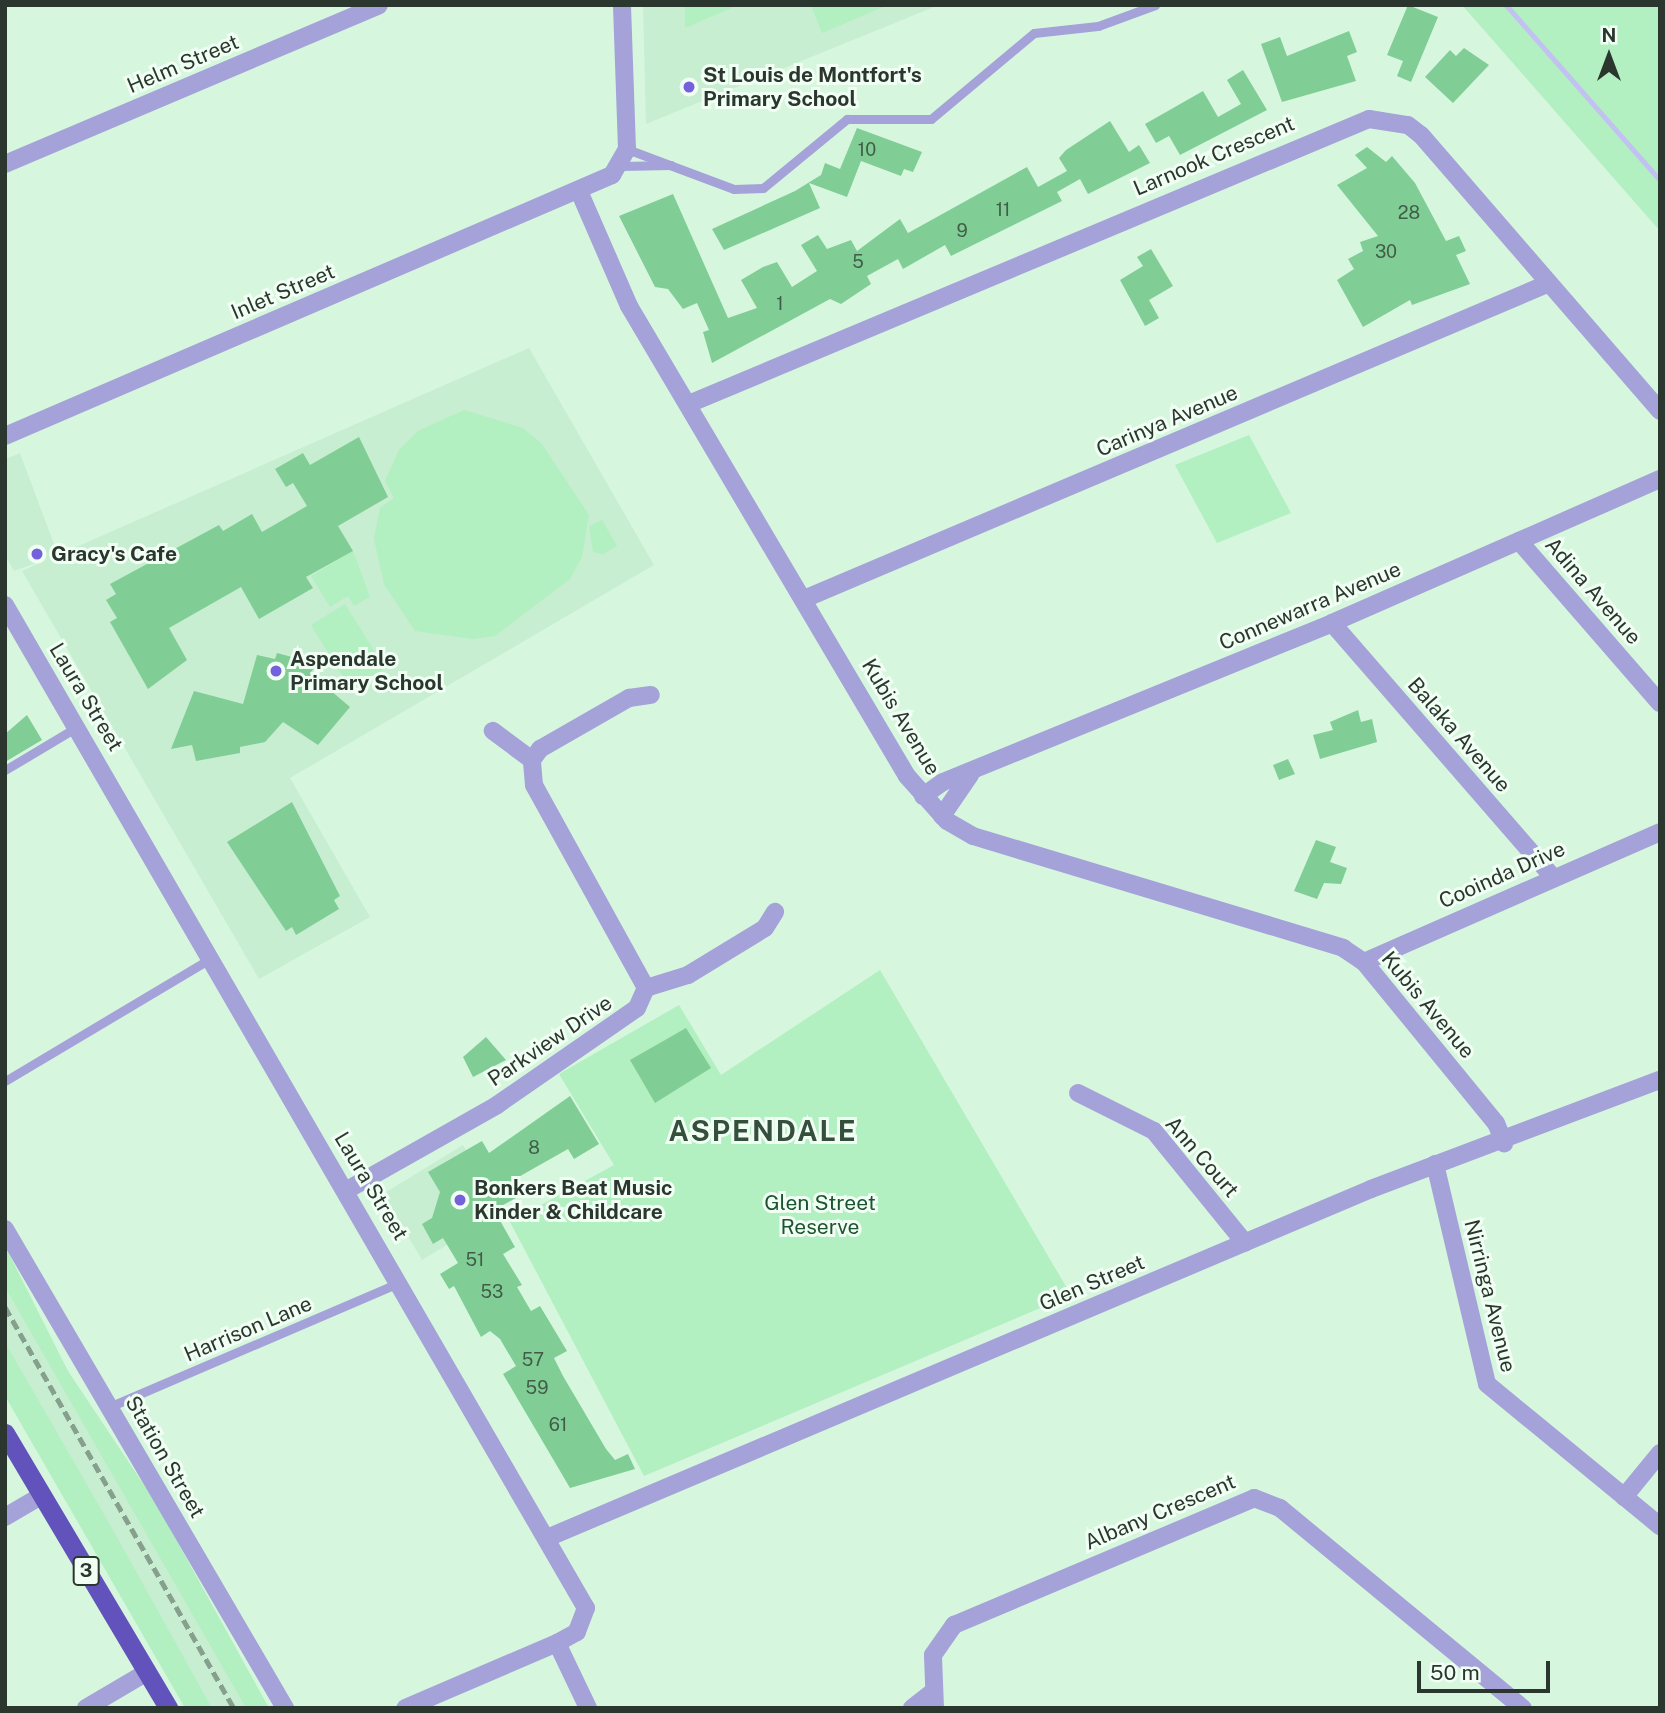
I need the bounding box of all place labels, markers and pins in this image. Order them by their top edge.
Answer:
place label: St Louis de Montfort's Primary School [703,62,922,112]
marker: St Louis de Montfort's Primary School [681,79,697,95]
place label: Gracy's Cafe [51,541,177,567]
marker: Gracy's Cafe [29,546,45,562]
place label: Aspendale Primary School [290,646,443,696]
marker: Aspendale Primary School [268,663,284,679]
place label: Bonkers Beat Music Kinder & Childcare [474,1175,673,1225]
marker: Bonkers Beat Music Kinder & Childcare [452,1192,468,1208]

